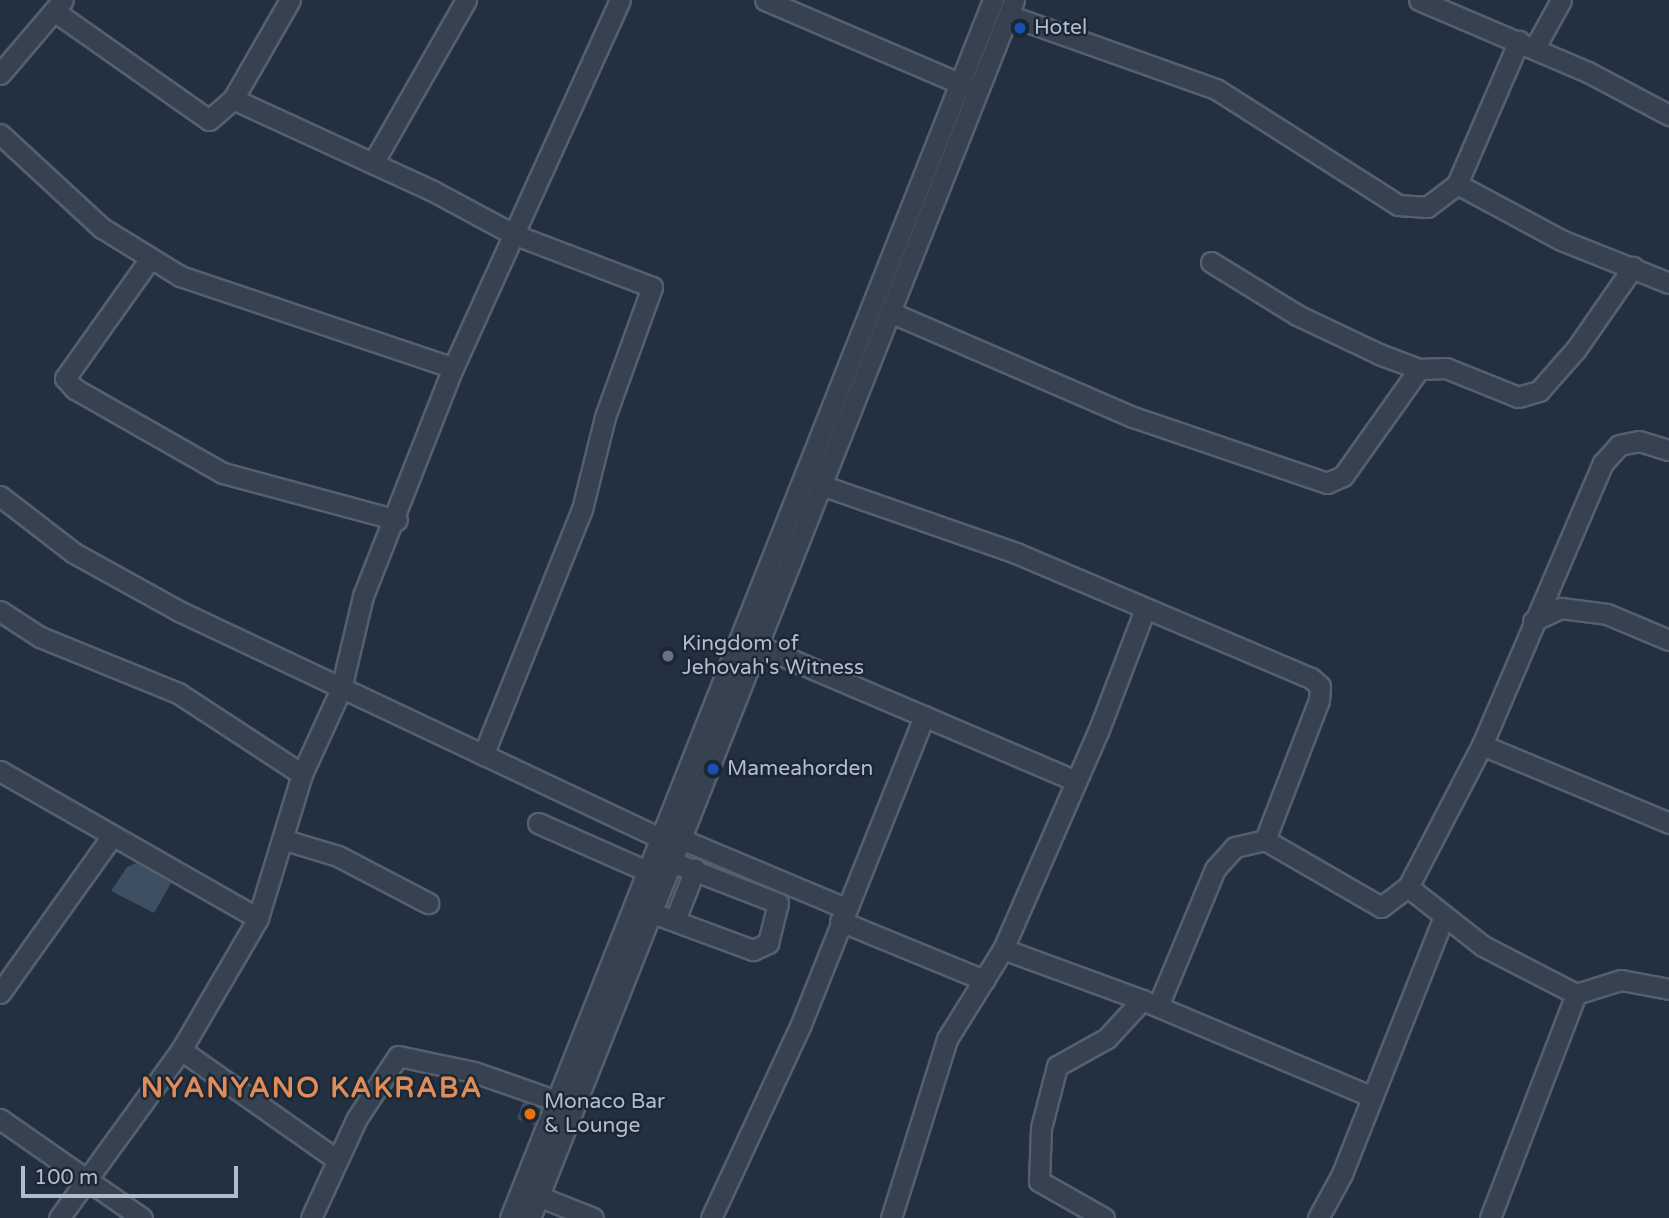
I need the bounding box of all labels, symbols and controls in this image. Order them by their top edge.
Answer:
place label: Hotel [1034,15,1087,41]
marker: Hotel [1012,20,1028,36]
place label: Kingdom of Jehovah's Witness [682,631,864,681]
marker: Kingdom of Jehovah's Witness [660,648,676,664]
place label: Mameahorden [727,756,873,782]
marker: Mameahorden [705,761,721,777]
district label: NYANYANO KAKRABA [143,1071,481,1105]
place label: Monaco Bar & Lounge [544,1089,665,1139]
marker: Monaco Bar & Lounge [522,1106,538,1122]
scale bar [24,1152,242,1196]
text: 100 m [34,1165,98,1190]

